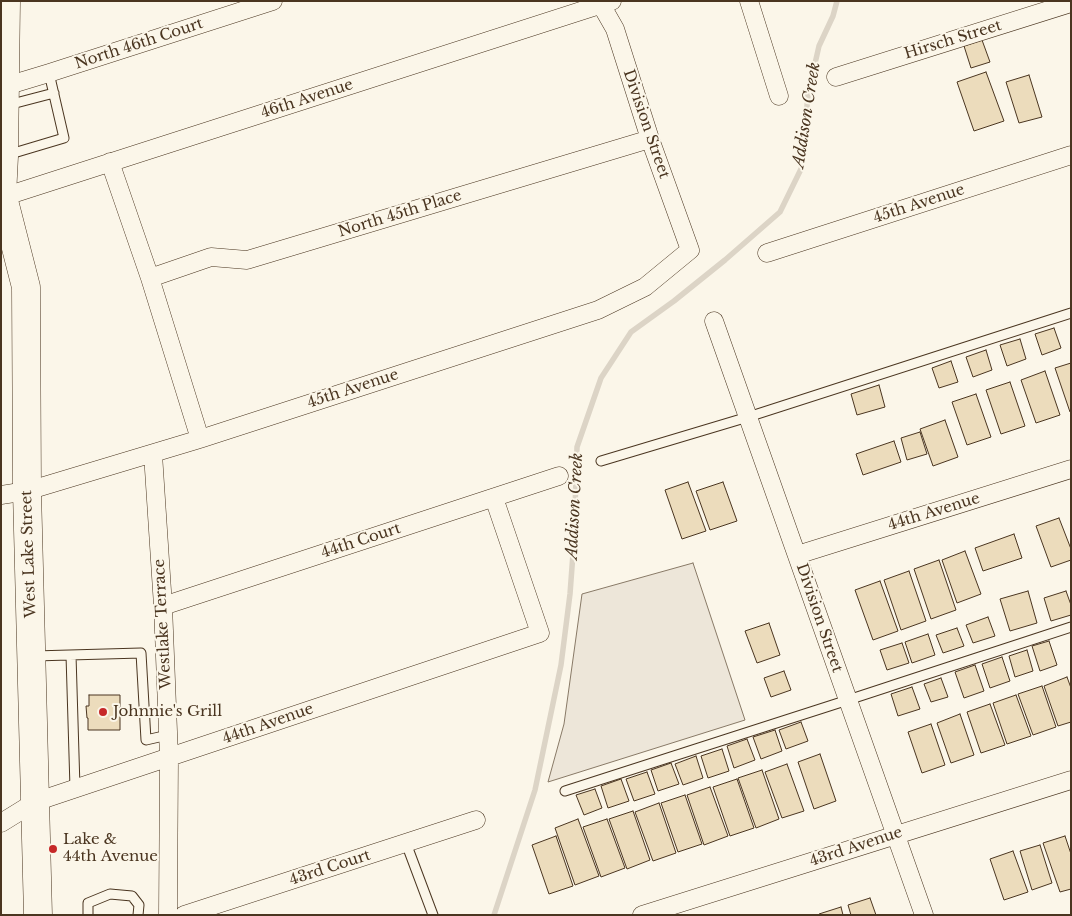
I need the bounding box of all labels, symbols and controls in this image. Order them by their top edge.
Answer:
street label: North 46th Court [73,15,205,73]
street label: Hirsch Street [902,17,1004,63]
water label: Addison Creek [789,61,825,169]
street label: Division Street [619,67,673,181]
street label: 46th Avenue [259,76,355,122]
street label: 45th Avenue [871,181,967,227]
street label: North 45th Place [336,187,464,241]
street label: 45th Avenue [305,366,401,412]
water label: Addison Creek [563,452,587,560]
street label: West Lake Street [18,490,40,618]
street label: 44th Avenue [886,490,982,534]
street label: 44th Court [319,520,403,562]
street label: Westlake Terrace [151,558,175,690]
street label: Division Street [792,561,846,675]
street label: 44th Avenue [220,700,316,748]
place label: Johnnie's Grill [113,703,222,721]
marker: Johnnie's Grill [97,706,109,718]
street label: 43rd Avenue [807,824,905,870]
place label: Lake & 44th Avenue [63,831,158,866]
marker: Lake & 44th Avenue [47,843,59,855]
street label: 43rd Court [287,846,373,890]

